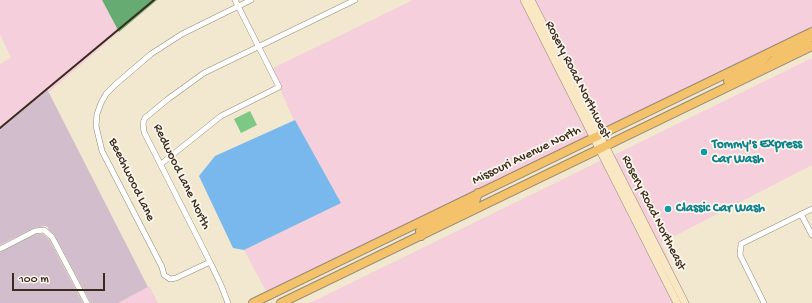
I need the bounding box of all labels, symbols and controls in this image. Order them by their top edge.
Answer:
street label: Rosery Road Northwest [541,19,613,141]
street label: Redwood Lane North [149,122,213,232]
street label: Missouri Avenue North [470,123,584,189]
street label: Beechwood Lane [104,136,158,224]
place label: Tommy's Express Car Wash [712,137,802,168]
marker: Tommy's Express Car Wash [699,147,709,157]
street label: Rosery Road Northeast [617,153,689,273]
place label: Classic Car Wash [676,201,765,217]
marker: Classic Car Wash [663,204,673,214]
scale bar [14,265,107,291]
text: 100 m [19,273,49,287]

